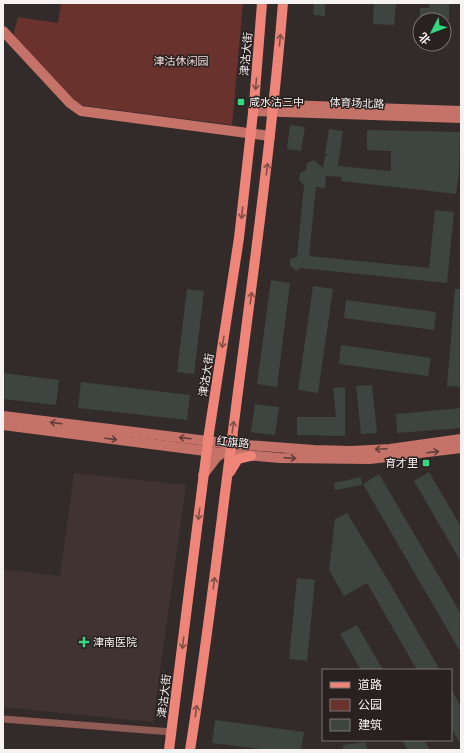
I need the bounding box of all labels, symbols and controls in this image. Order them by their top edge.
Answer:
north arrow [412,12,452,52]
text: 北 [415,30,433,48]
street label: 津沽大街 [236,31,255,77]
one-way arrow [276,34,283,47]
park label: 津沽休闲园 [154,53,209,68]
one-way arrow [252,77,259,90]
place label: 咸水沽三中 [249,94,304,109]
street label: 体育场北路 [329,94,385,111]
marker: 咸水沽三中 [236,97,246,107]
one-way arrow [263,163,270,176]
one-way arrow [238,206,246,219]
one-way arrow [247,292,255,305]
one-way arrow [219,335,227,348]
street label: 津沽大街 [195,352,216,398]
one-way arrow [50,419,63,427]
one-way arrow [229,421,237,434]
street label: 红旗路 [216,432,250,451]
one-way arrow [104,435,117,443]
one-way arrow [179,435,192,442]
one-way arrow [375,446,388,453]
one-way arrow [426,448,439,456]
one-way arrow [283,455,296,462]
place label: 育才里 [385,455,418,470]
marker: 育才里 [421,458,431,468]
one-way arrow [195,507,203,520]
one-way arrow [210,577,218,590]
place label: 津南医院 [93,634,137,649]
marker: 津南医院 [78,636,90,648]
one-way arrow [179,636,187,649]
legend [322,669,452,741]
street label: 津沽大街 [153,673,174,719]
text: 道路 [358,676,382,693]
text: 公园 [358,696,382,713]
one-way arrow [192,705,200,718]
text: 建筑 [358,716,382,733]

